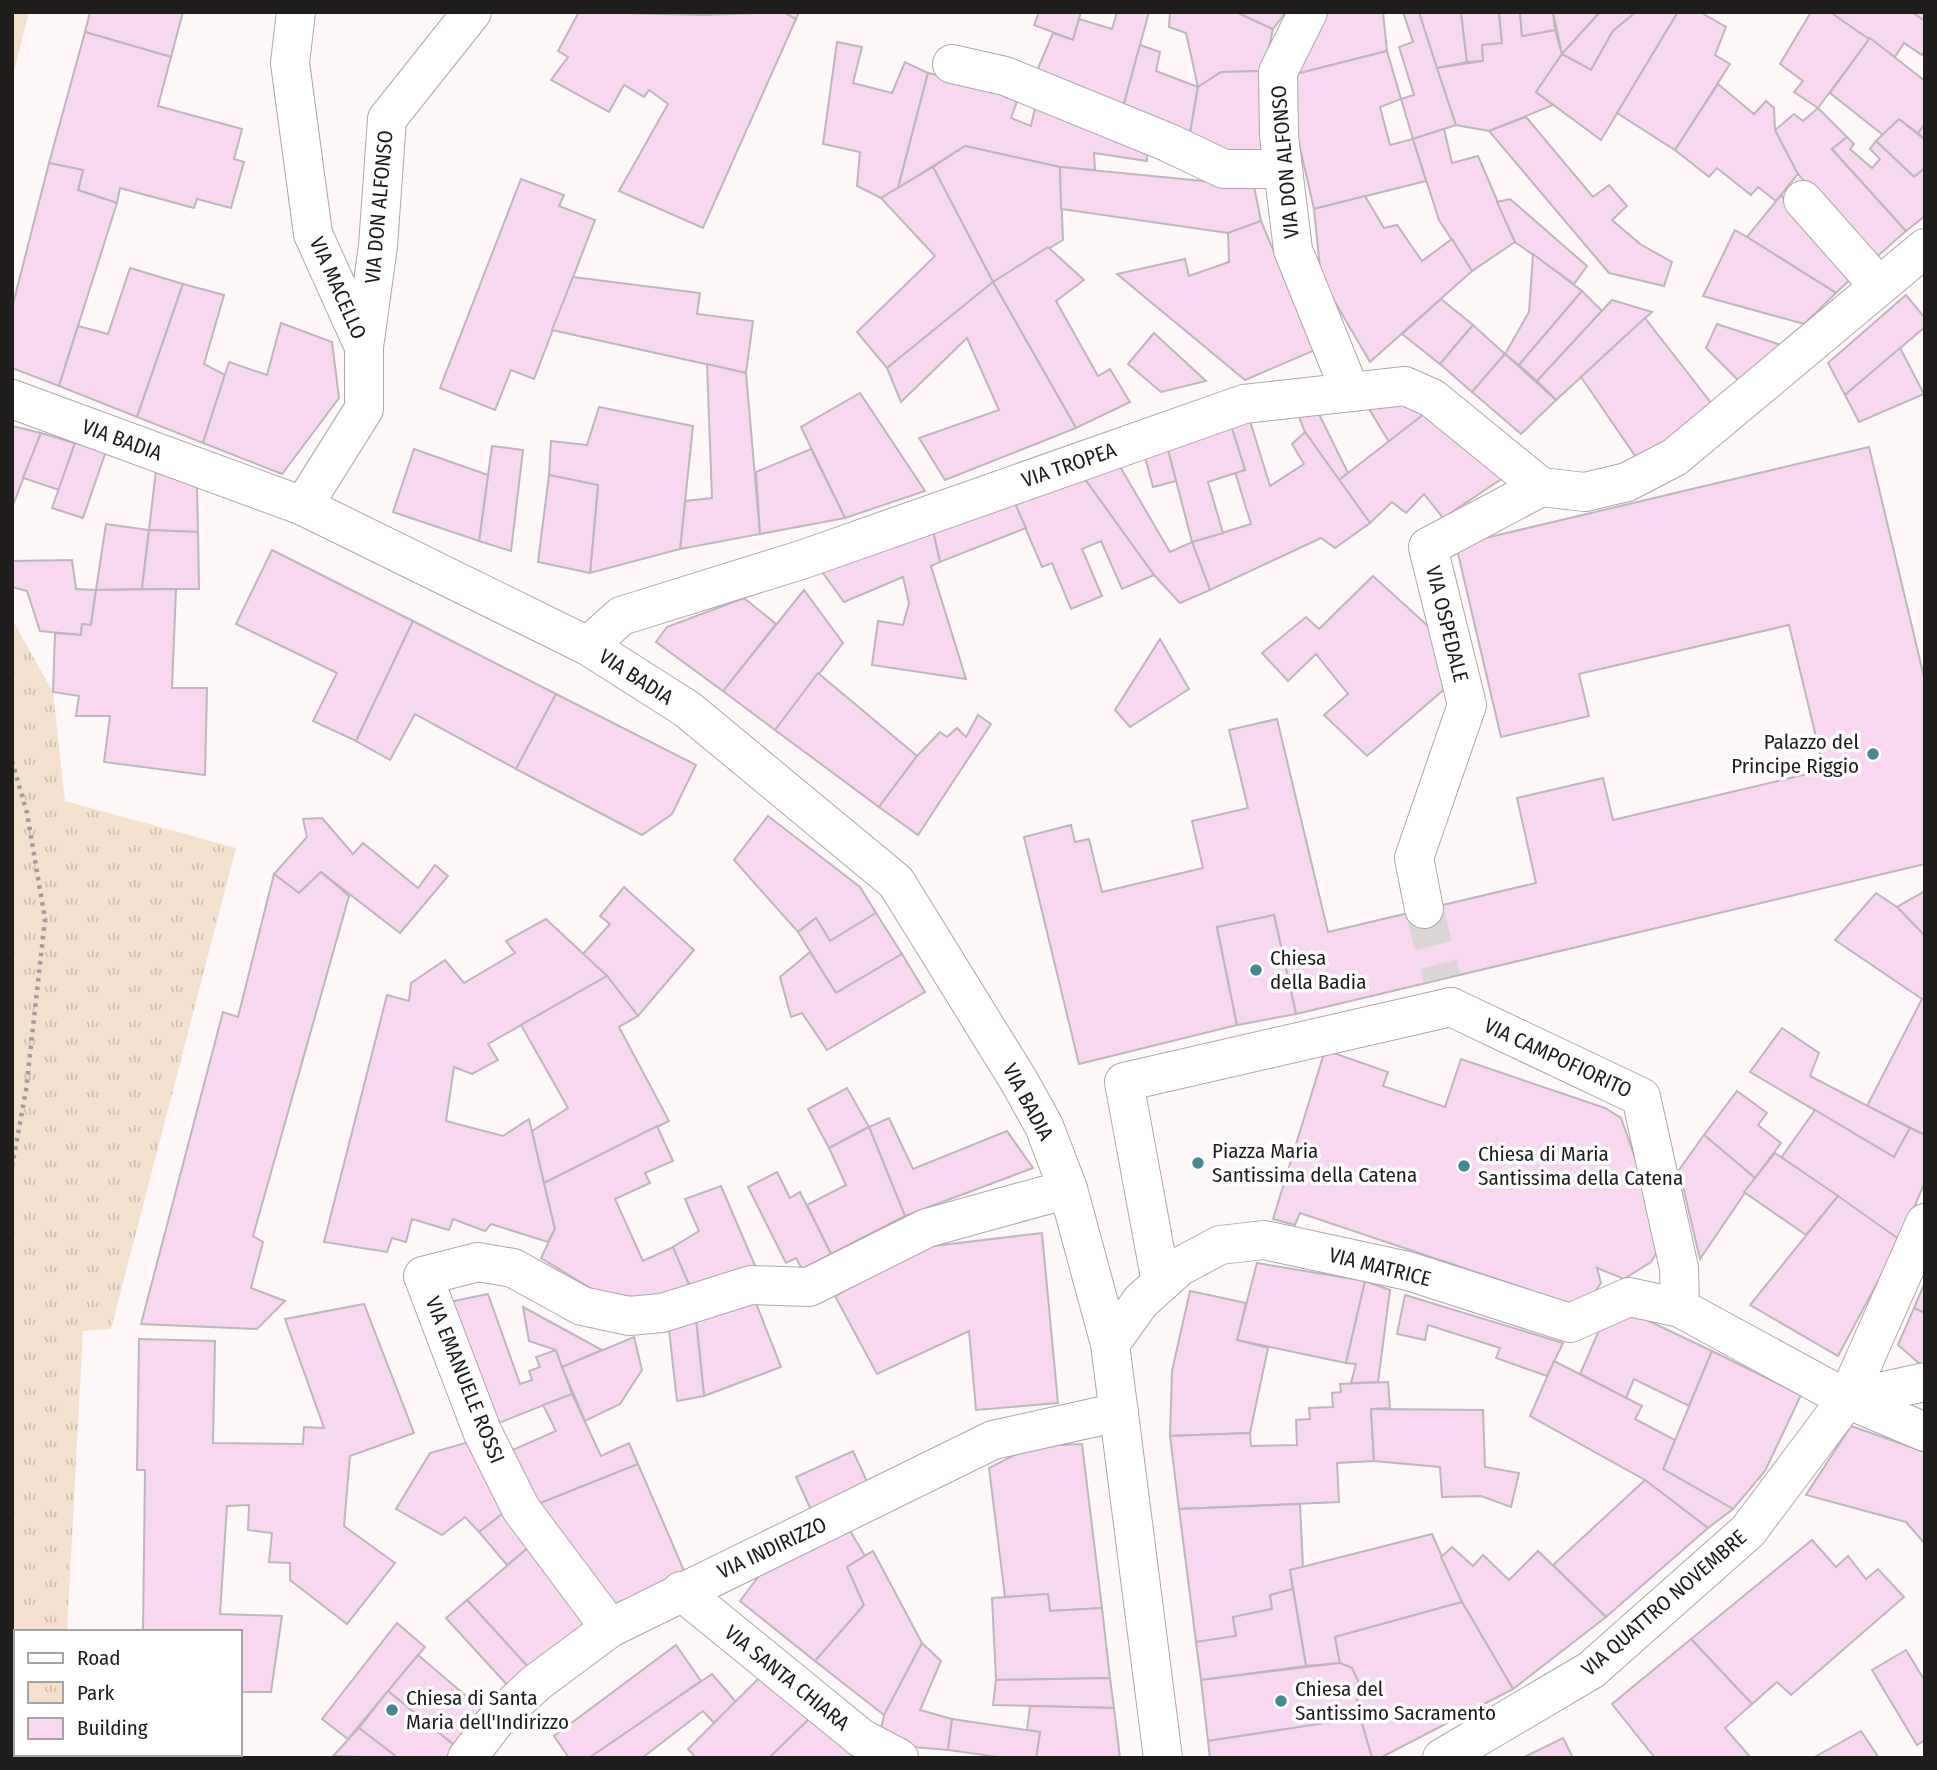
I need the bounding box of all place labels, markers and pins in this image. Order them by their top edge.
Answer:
place label: Palazzo del Principe Riggio [1731,729,1859,779]
marker: Palazzo del Principe Riggio [1865,746,1881,762]
place label: Chiesa della Badia [1270,945,1366,995]
marker: Chiesa della Badia [1248,962,1264,978]
place label: Piazza Maria Santissima della Catena [1212,1138,1417,1188]
place label: Chiesa di Maria Santissima della Catena [1478,1141,1683,1191]
marker: Piazza Maria Santissima della Catena [1190,1155,1206,1171]
marker: Chiesa di Maria Santissima della Catena [1456,1158,1472,1174]
place label: Chiesa del Santissimo Sacramento [1295,1676,1496,1726]
place label: Chiesa di Santa Maria dell'Indirizzo [406,1685,569,1735]
marker: Chiesa del Santissimo Sacramento [1273,1693,1289,1709]
marker: Chiesa di Santa Maria dell'Indirizzo [384,1702,400,1718]

